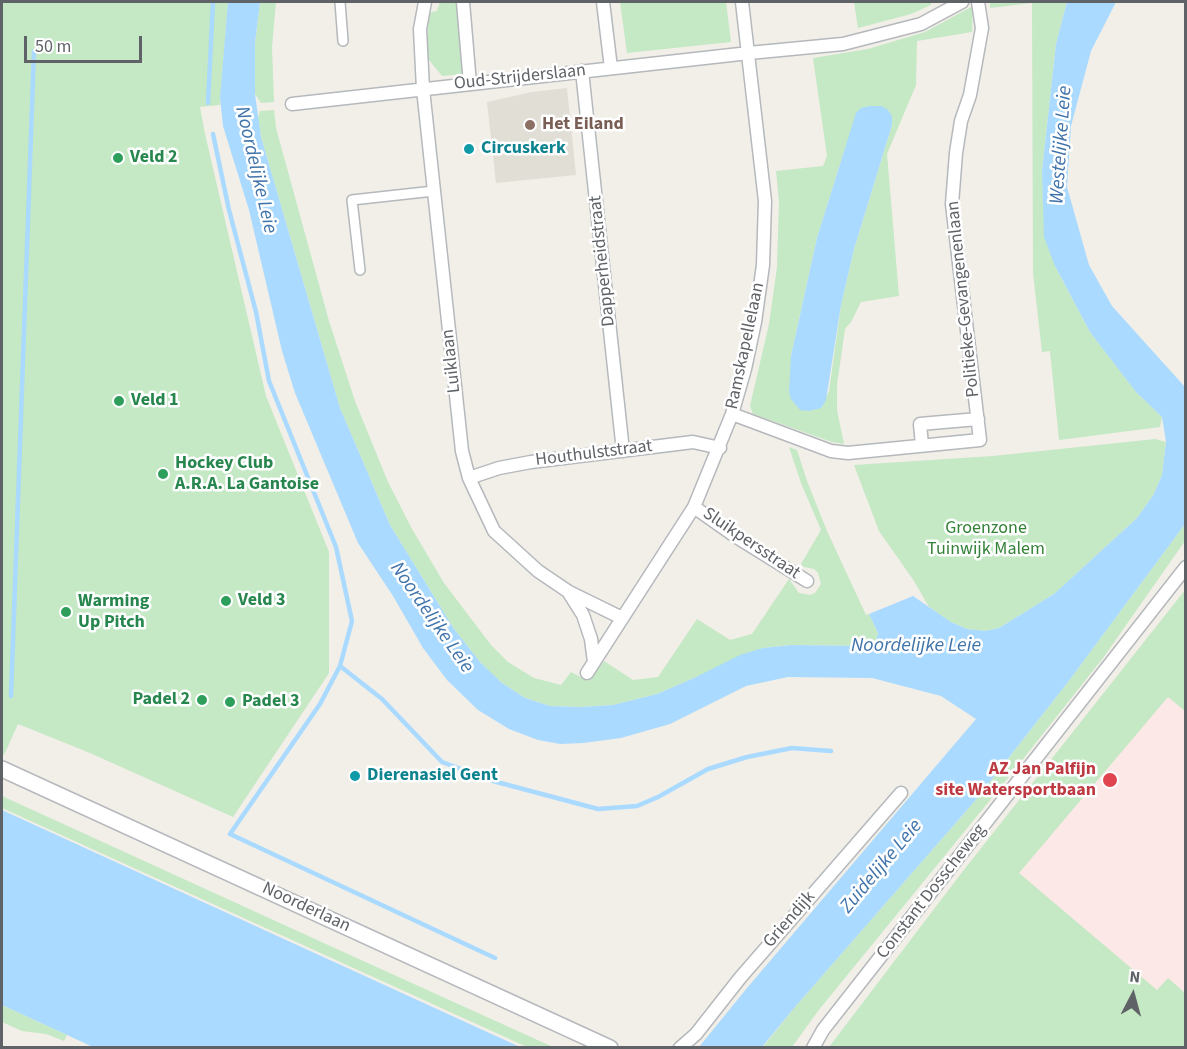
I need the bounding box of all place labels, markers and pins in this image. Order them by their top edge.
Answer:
place label: Het Eiland [542,114,624,136]
marker: Het Eiland [523,118,537,132]
place label: Circuskerk [481,138,566,160]
marker: Circuskerk [462,142,476,156]
place label: Veld 2 [130,147,178,169]
marker: Veld 2 [111,151,125,165]
place label: Veld 1 [131,390,179,412]
marker: Veld 1 [112,394,126,408]
place label: Hockey Club A.R.A. La Gantoise [175,453,319,496]
marker: Hockey Club A.R.A. La Gantoise [156,467,170,481]
place label: Veld 3 [238,590,286,612]
place label: Warming Up Pitch [78,591,149,634]
marker: Veld 3 [219,594,233,608]
marker: Warming Up Pitch [59,605,73,619]
place label: Padel 2 [132,689,190,711]
place label: Padel 3 [242,691,300,713]
marker: Padel 2 [195,693,209,707]
marker: Padel 3 [223,695,237,709]
place label: AZ Jan Palfijn site Watersportbaan [935,759,1096,802]
place label: Dierenasiel Gent [367,765,498,787]
marker: Dierenasiel Gent [348,769,362,783]
marker: AZ Jan Palfijn site Watersportbaan [1101,771,1119,789]

